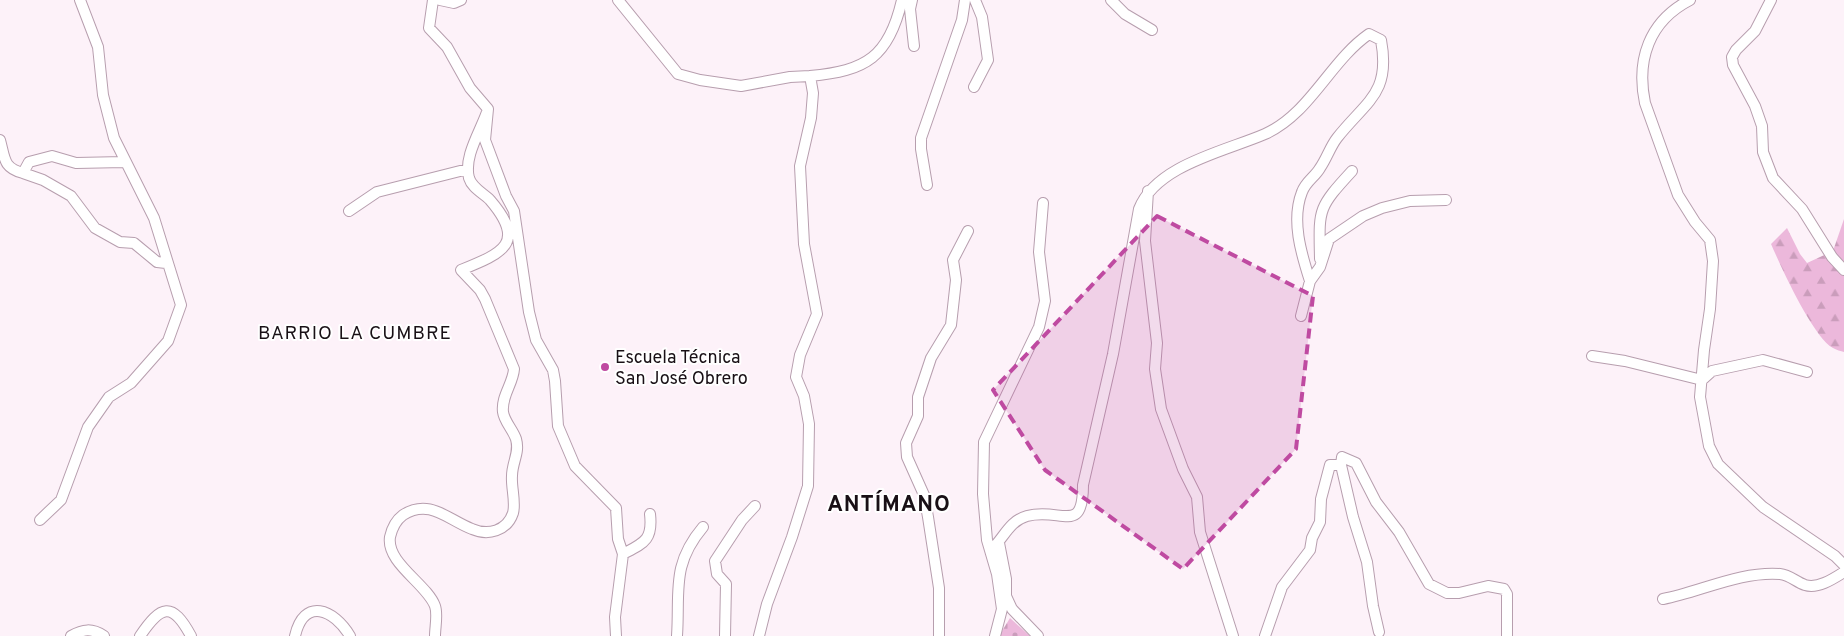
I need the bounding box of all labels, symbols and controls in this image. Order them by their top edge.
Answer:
district label: BARRIO LA CUMBRE [258,322,452,346]
place label: Escuela Técnica San José Obrero [615,347,748,391]
marker: Escuela Técnica San José Obrero [599,361,611,373]
district label: ANTÍMANO [827,490,951,519]

